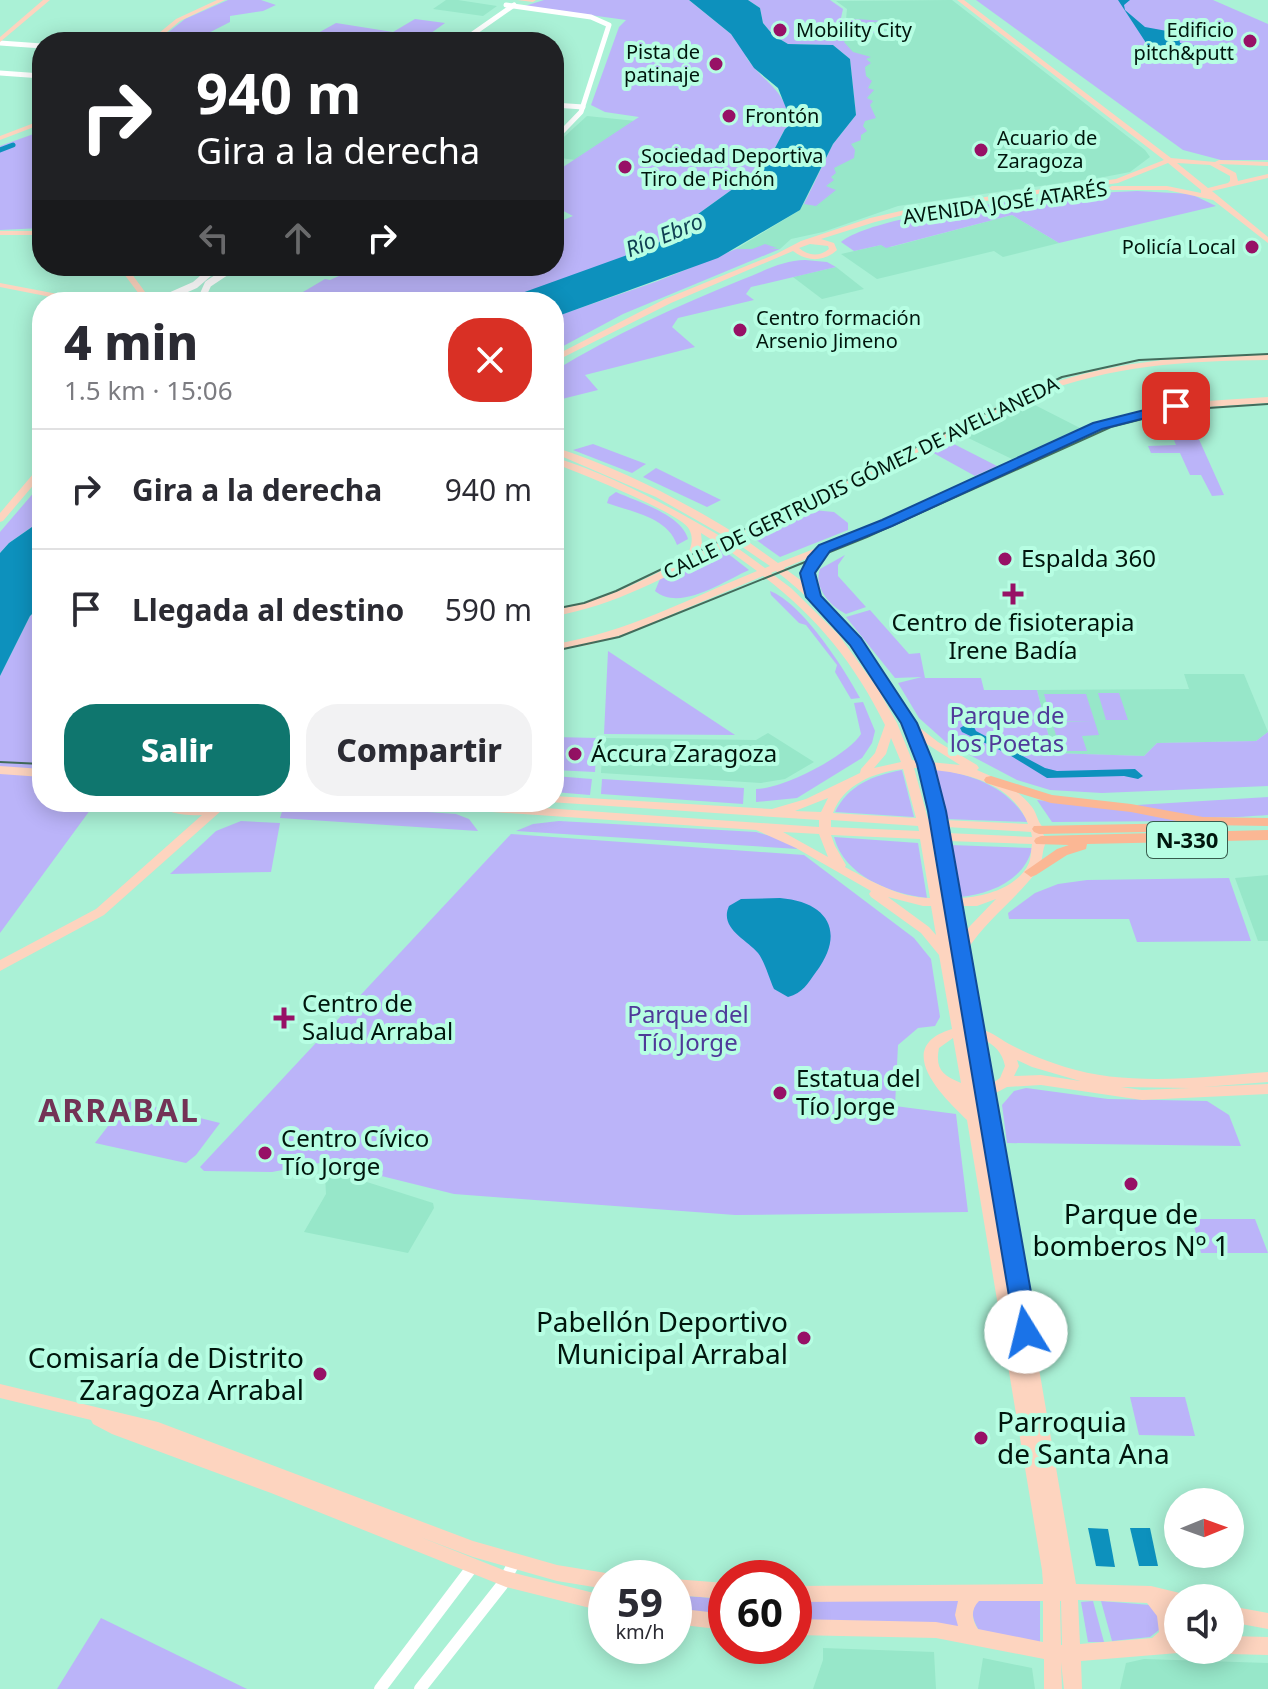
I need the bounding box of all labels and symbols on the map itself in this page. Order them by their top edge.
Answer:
place label: Mobility City [796,16,913,43]
place label: Edificio pitch&putt [1134,16,1234,66]
marker: Mobility City [771,21,789,39]
marker: Edificio pitch&putt [1241,32,1259,50]
place label: Pista de patinaje [624,38,700,88]
marker: Pista de patinaje [707,55,725,73]
place label: Frontón [745,102,819,129]
marker: Frontón [720,107,738,125]
place label: Acuario de Zaragoza [997,124,1097,174]
marker: Acuario de Zaragoza [972,141,990,159]
place label: Sociedad Deportiva Tiro de Pichón [641,142,823,192]
marker: Sociedad Deportiva Tiro de Pichón [616,158,634,176]
street label: AVENIDA JOSÉ ATARÉS [901,175,1109,230]
water label: Río Ebro [620,205,707,263]
place label: Policía Local [1122,233,1236,260]
marker: Policía Local [1243,238,1261,256]
place label: Centro formación Arsenio Jimeno [756,304,921,354]
marker: Centro formación Arsenio Jimeno [731,321,749,339]
street label: CALLE DE GERTRUDIS GÓMEZ DE AVELLANEDA [659,370,1063,585]
pin [1142,372,1210,440]
place label: Espalda 360 [1021,541,1156,574]
marker: Espalda 360 [996,550,1014,568]
marker: Centro de fisioterapia Irene Badía [1002,583,1024,605]
place label: Centro de fisioterapia Irene Badía [891,605,1135,666]
park label: Parque de los Poetas [949,698,1065,759]
place label: Áccura Zaragoza [591,736,777,769]
marker: Áccura Zaragoza [566,745,584,763]
road number: N-330 [1147,822,1227,858]
place label: Centro de Salud Arrabal [302,986,453,1047]
park label: Parque del Tío Jorge [627,997,749,1058]
marker: Centro de Salud Arrabal [273,1007,295,1029]
place label: Estatua del Tío Jorge [796,1061,921,1122]
marker: Estatua del Tío Jorge [771,1084,789,1102]
district label: ARRABAL [38,1088,200,1131]
place label: Centro Cívico Tío Jorge [281,1121,429,1182]
marker: Centro Cívico Tío Jorge [256,1144,274,1162]
marker: Parque de bomberos Nº 1 [1122,1175,1140,1193]
place label: Parque de bomberos Nº 1 [1032,1194,1230,1264]
position arrow [984,1290,1068,1374]
place label: Pabellón Deportivo Municipal Arrabal [536,1302,788,1372]
marker: Pabellón Deportivo Municipal Arrabal [795,1329,813,1347]
place label: Comisaría de Distrito Zaragoza Arrabal [28,1338,304,1408]
marker: Comisaría de Distrito Zaragoza Arrabal [311,1365,329,1383]
place label: Parroquia de Santa Ana [997,1402,1170,1472]
marker: Parroquia de Santa Ana [972,1429,990,1447]
north arrow [1164,1488,1244,1568]
speed limit sign: 60 [708,1560,812,1664]

